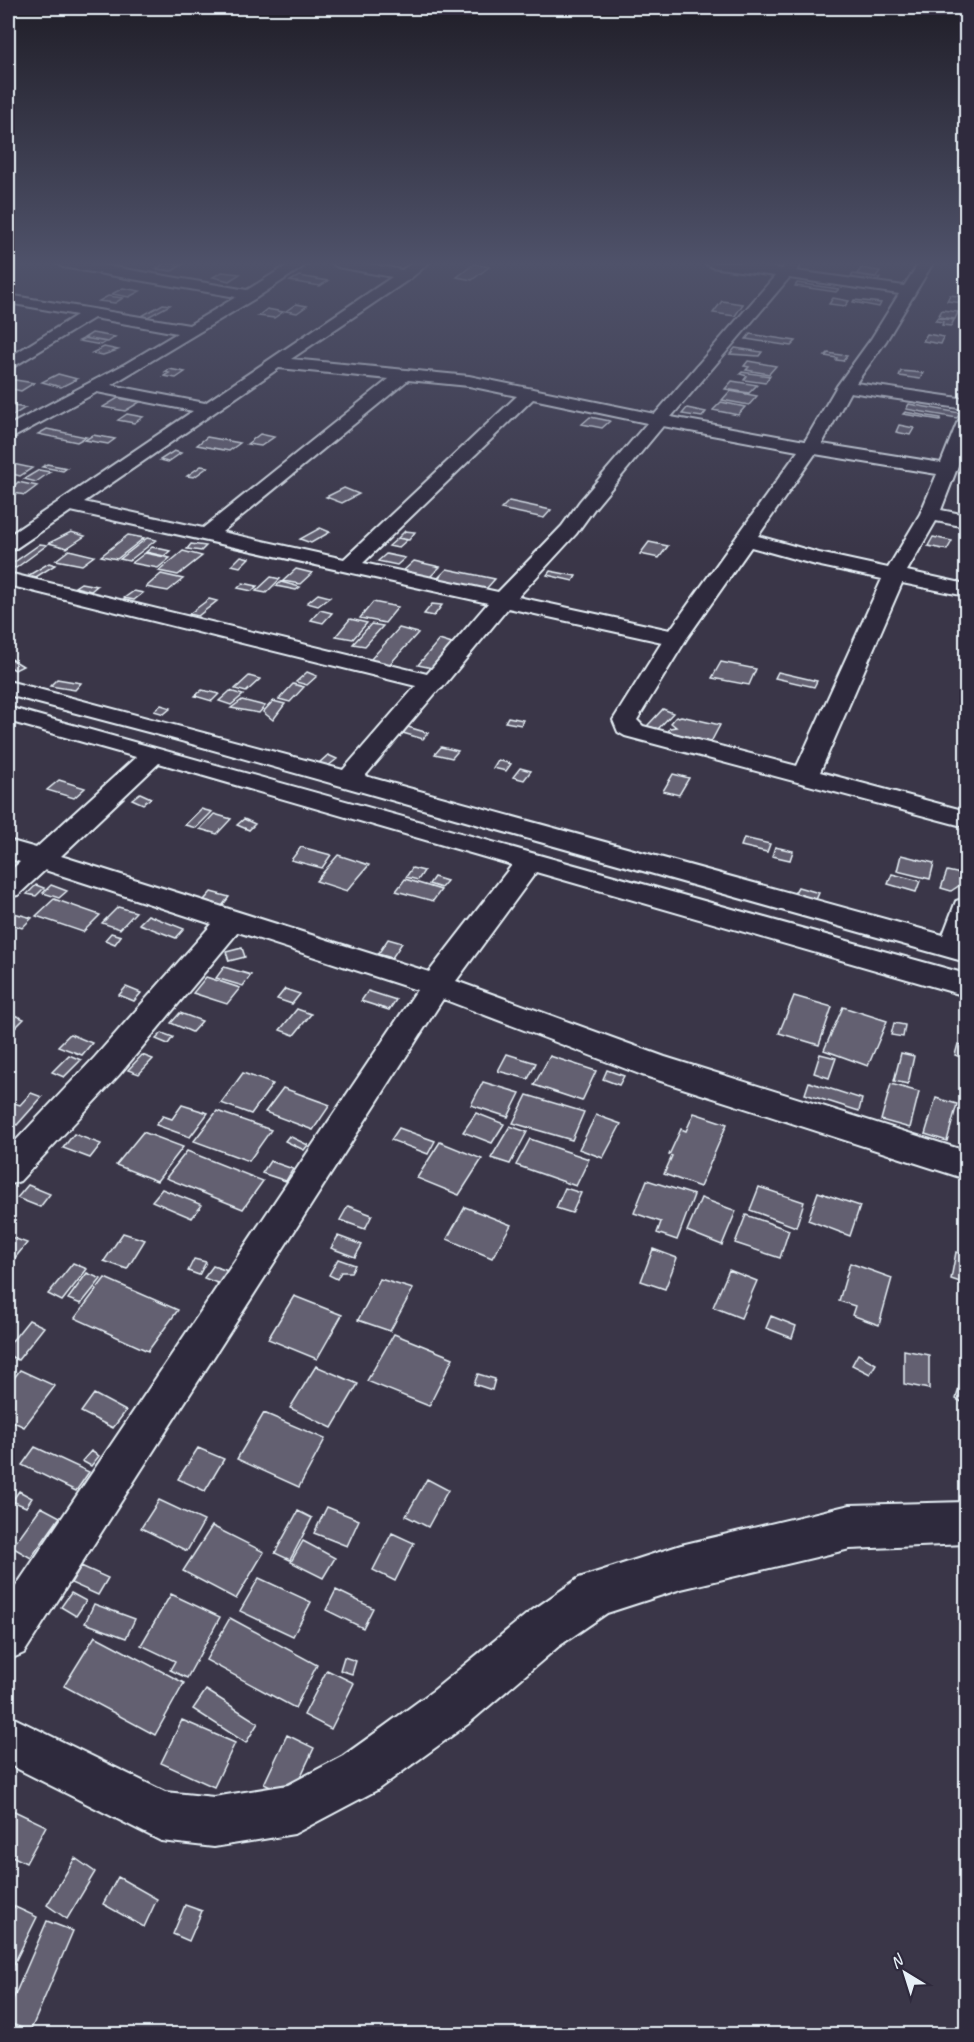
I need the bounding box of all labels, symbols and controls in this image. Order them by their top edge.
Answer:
north arrow [875,1943,935,2003]
text: N [886,1949,909,1973]

